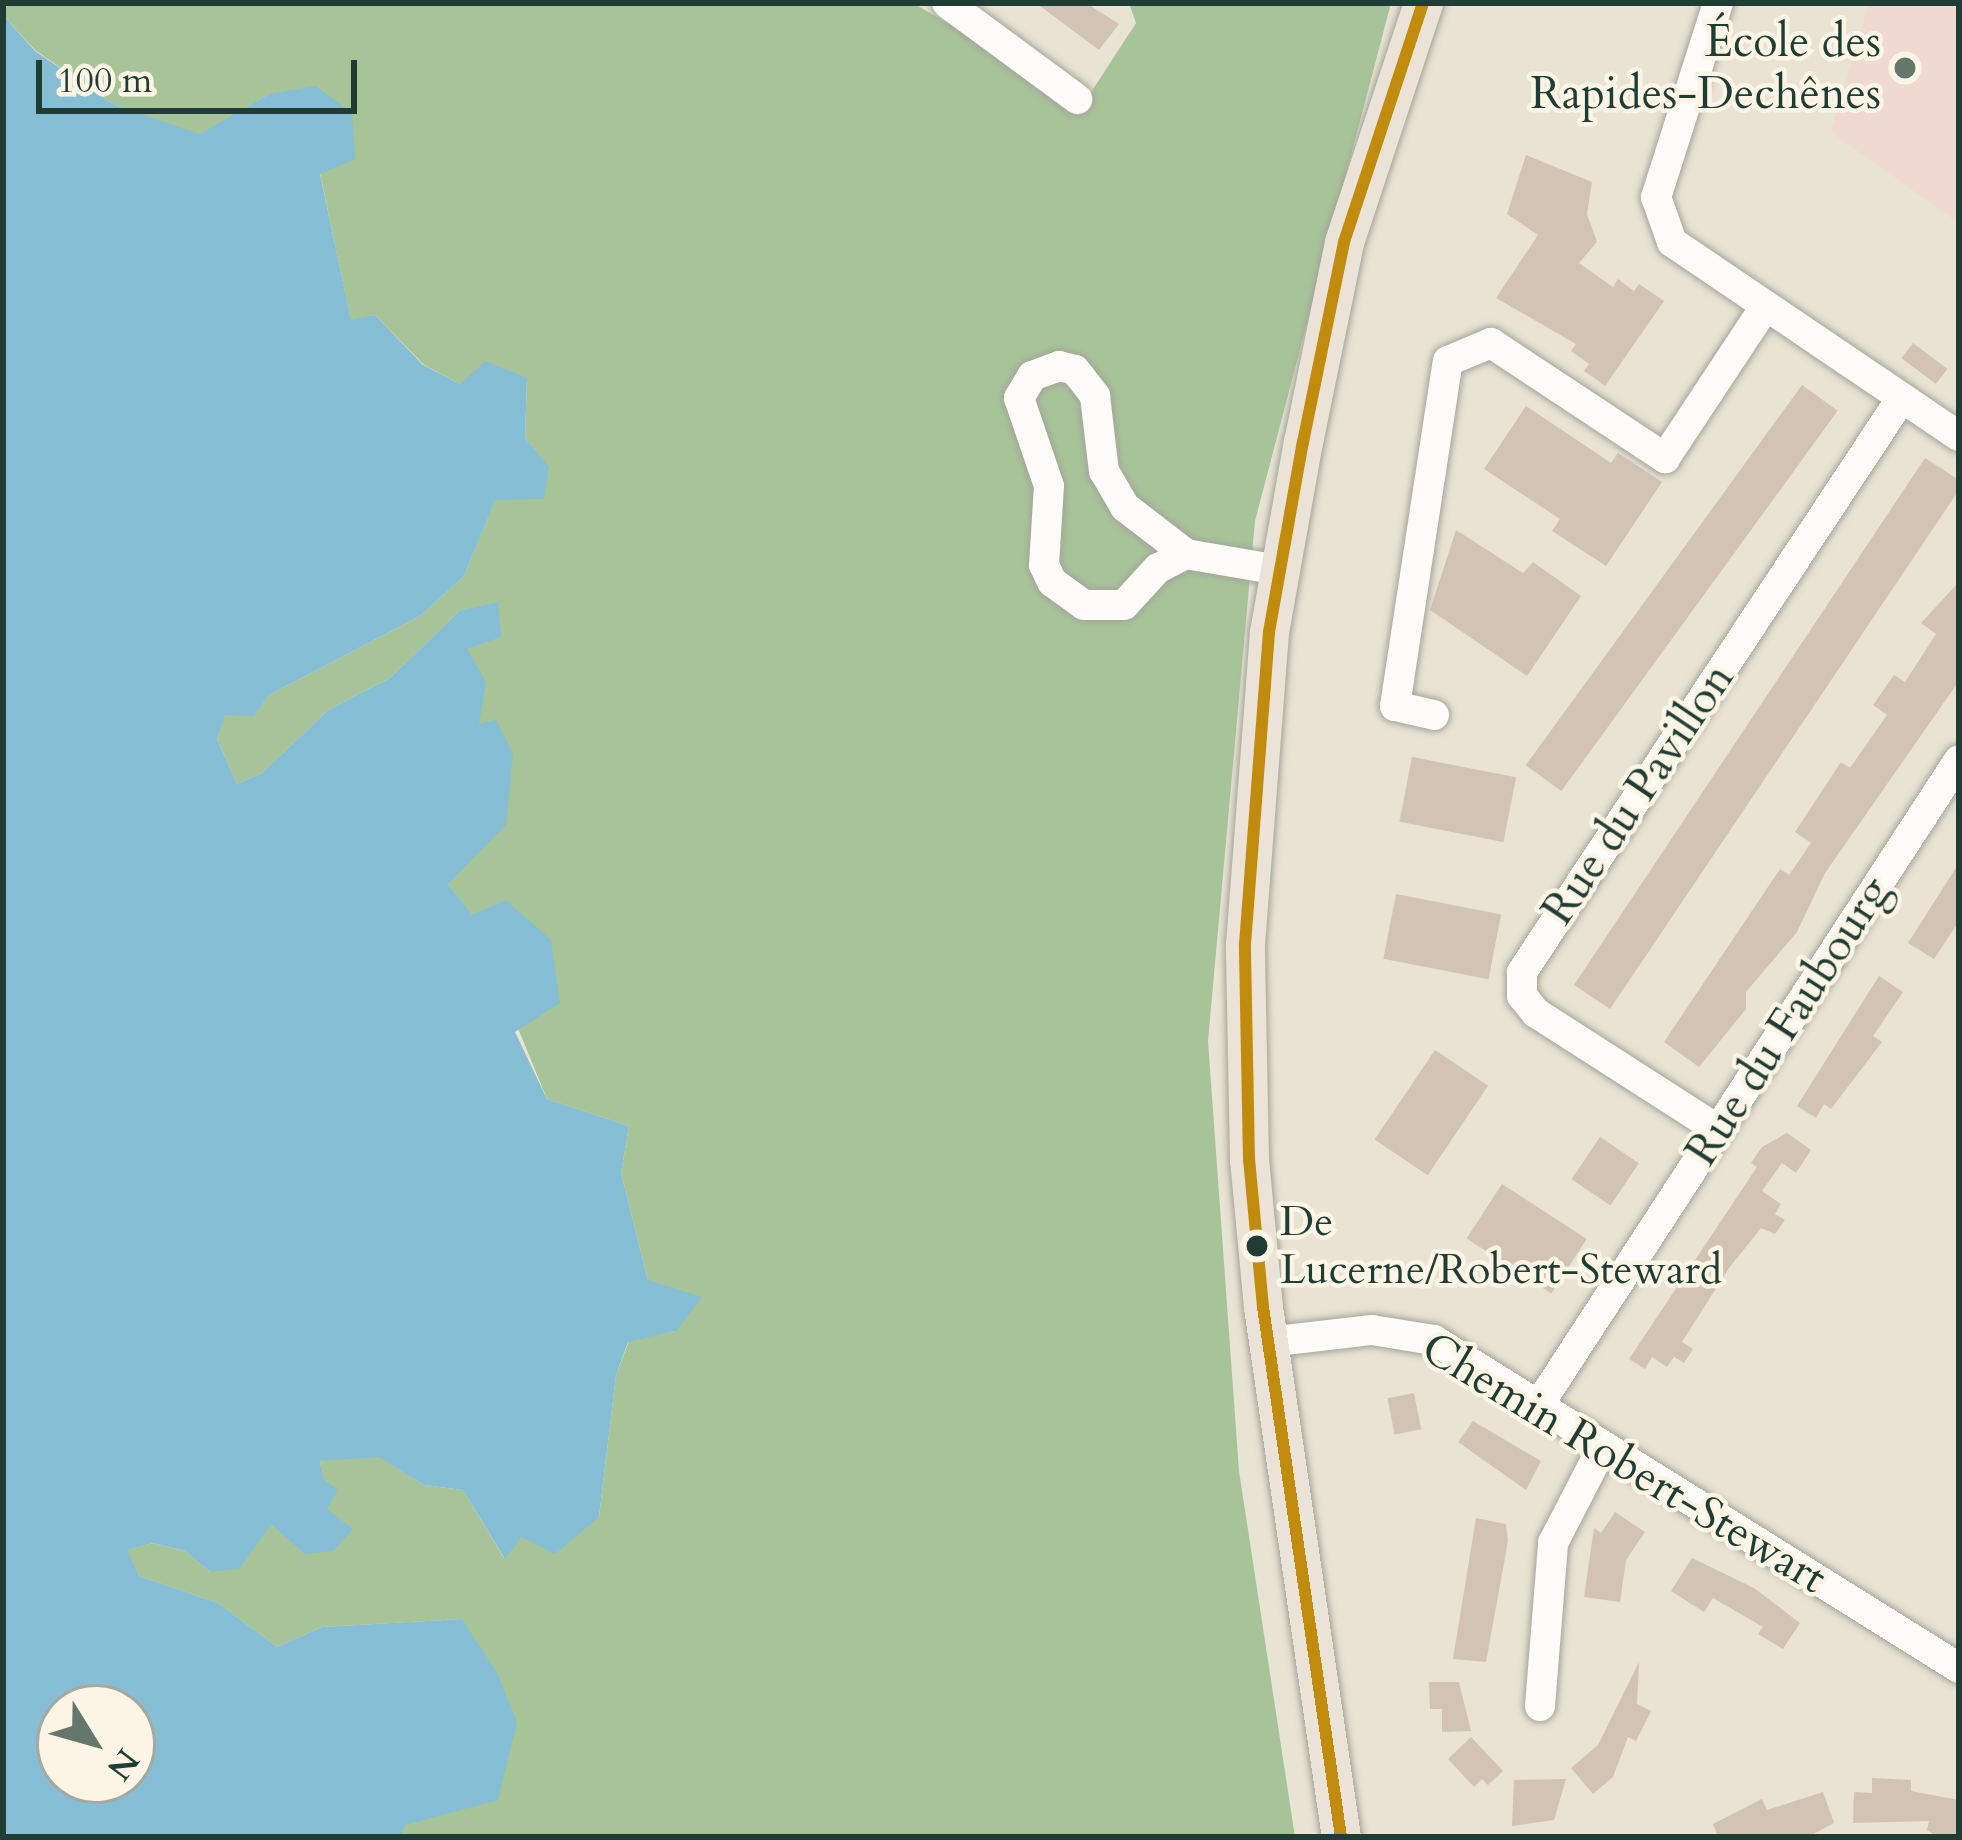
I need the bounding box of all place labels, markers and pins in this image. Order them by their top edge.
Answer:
place label: École des Rapides-Dechênes [1531,15,1881,121]
marker: École des Rapides-Dechênes [1892,55,1918,81]
place label: De Lucerne/Robert-Steward [1280,1197,1722,1296]
marker: De Lucerne/Robert-Steward [1246,1235,1268,1257]

